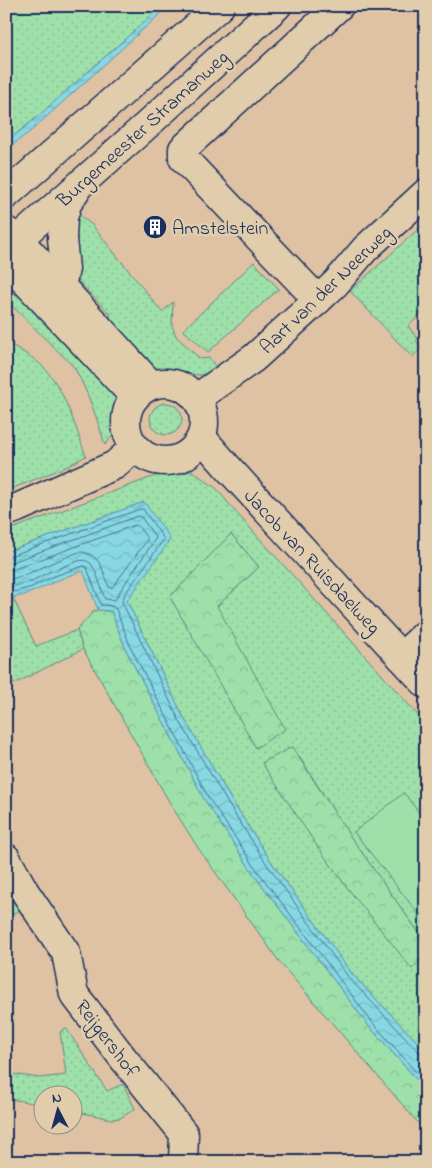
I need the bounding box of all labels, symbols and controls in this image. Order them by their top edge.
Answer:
street label: Burgemeester Stramanweg [50,44,237,217]
building icon: Amstelstein [142,214,168,240]
place label: Amstelstein [172,215,269,244]
street label: Aart van der Neerweg [254,220,400,363]
street label: Jacob van Ruisdaelweg [235,483,387,643]
street label: Reijgershof [66,994,145,1086]
north arrow [32,1086,82,1136]
text: N [51,1088,63,1109]

